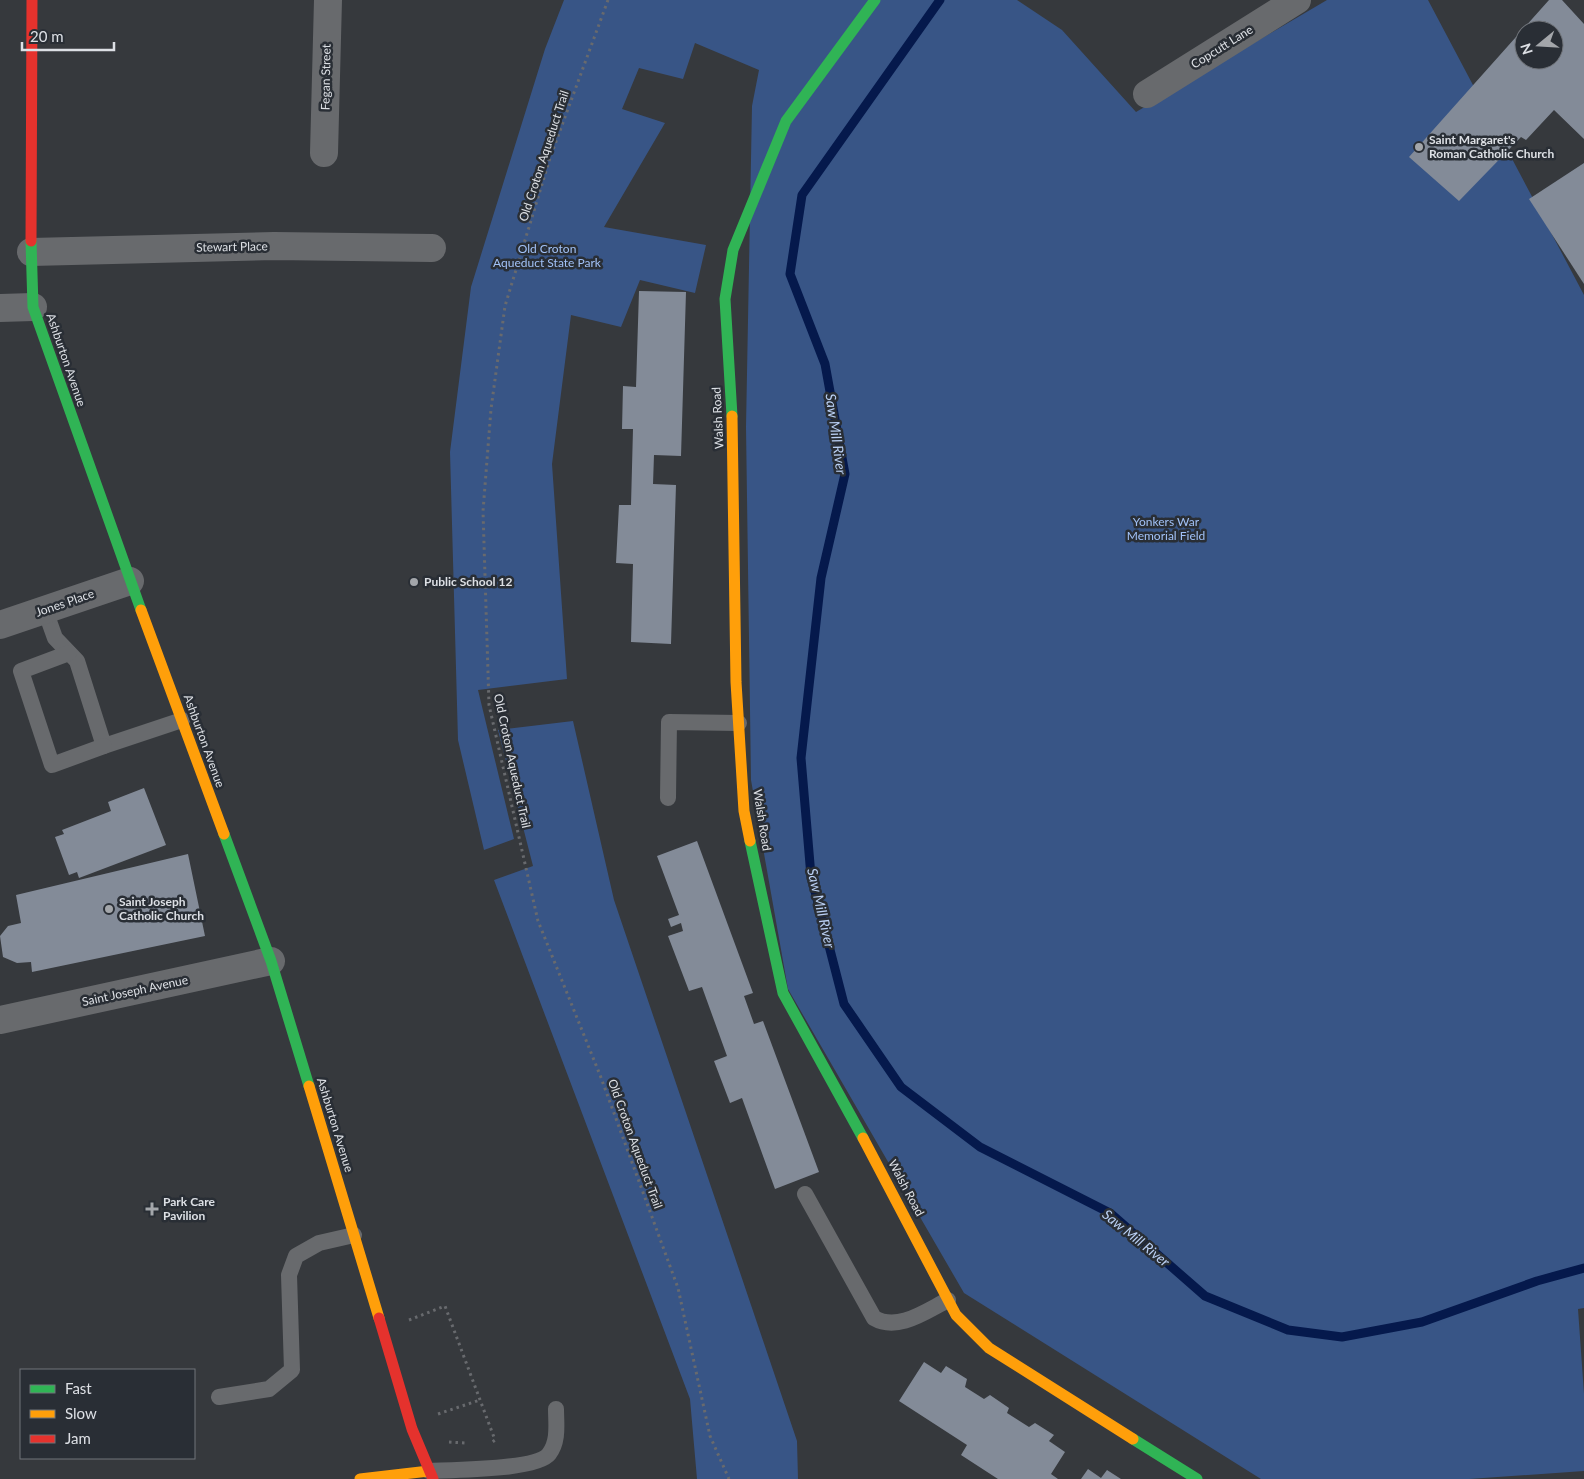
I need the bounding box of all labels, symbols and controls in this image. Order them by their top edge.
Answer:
scale bar [22,20,115,52]
north arrow [1514,20,1564,70]
street label: Copcutt Lane [1188,22,1256,72]
text: 20 m [30,27,64,45]
text: N [1516,41,1536,57]
street label: Fegan Street [317,43,334,110]
street label: Old Croton Aqueduct Trail [515,88,572,223]
place label: Saint Margaret's Roman Catholic Church [1429,132,1554,161]
marker: Saint Margaret's Roman Catholic Church [1413,141,1425,153]
street label: Stewart Place [196,238,268,255]
park label: Old Croton Aqueduct State Park [493,241,602,270]
street label: Ashburton Avenue [43,311,90,409]
street label: Walsh Road [708,387,727,449]
water label: Saw Mill River [822,392,851,476]
park label: Yonkers War Memorial Field [1127,514,1205,543]
place label: Public School 12 [424,574,512,589]
marker: Public School 12 [408,576,420,588]
street label: Jones Place [34,586,96,620]
street label: Ashburton Avenue [181,692,228,789]
street label: Old Croton Aqueduct Trail [491,692,534,829]
street label: Walsh Road [750,788,775,852]
water label: Saw Mill River [804,866,839,950]
place label: Saint Joseph Catholic Church [119,894,204,923]
marker: Saint Joseph Catholic Church [103,903,115,915]
street label: Saint Joseph Avenue [81,972,189,1009]
street label: Ashburton Avenue [314,1076,357,1174]
street label: Old Croton Aqueduct Trail [605,1077,666,1211]
street label: Walsh Road [885,1157,928,1219]
place label: Park Care Pavilion [163,1194,215,1223]
marker: Park Care Pavilion [145,1202,159,1216]
water label: Saw Mill River [1099,1205,1173,1270]
legend [20,1369,195,1459]
text: Fast [65,1379,92,1397]
text: Slow [65,1404,97,1422]
text: Jam [65,1429,91,1447]

